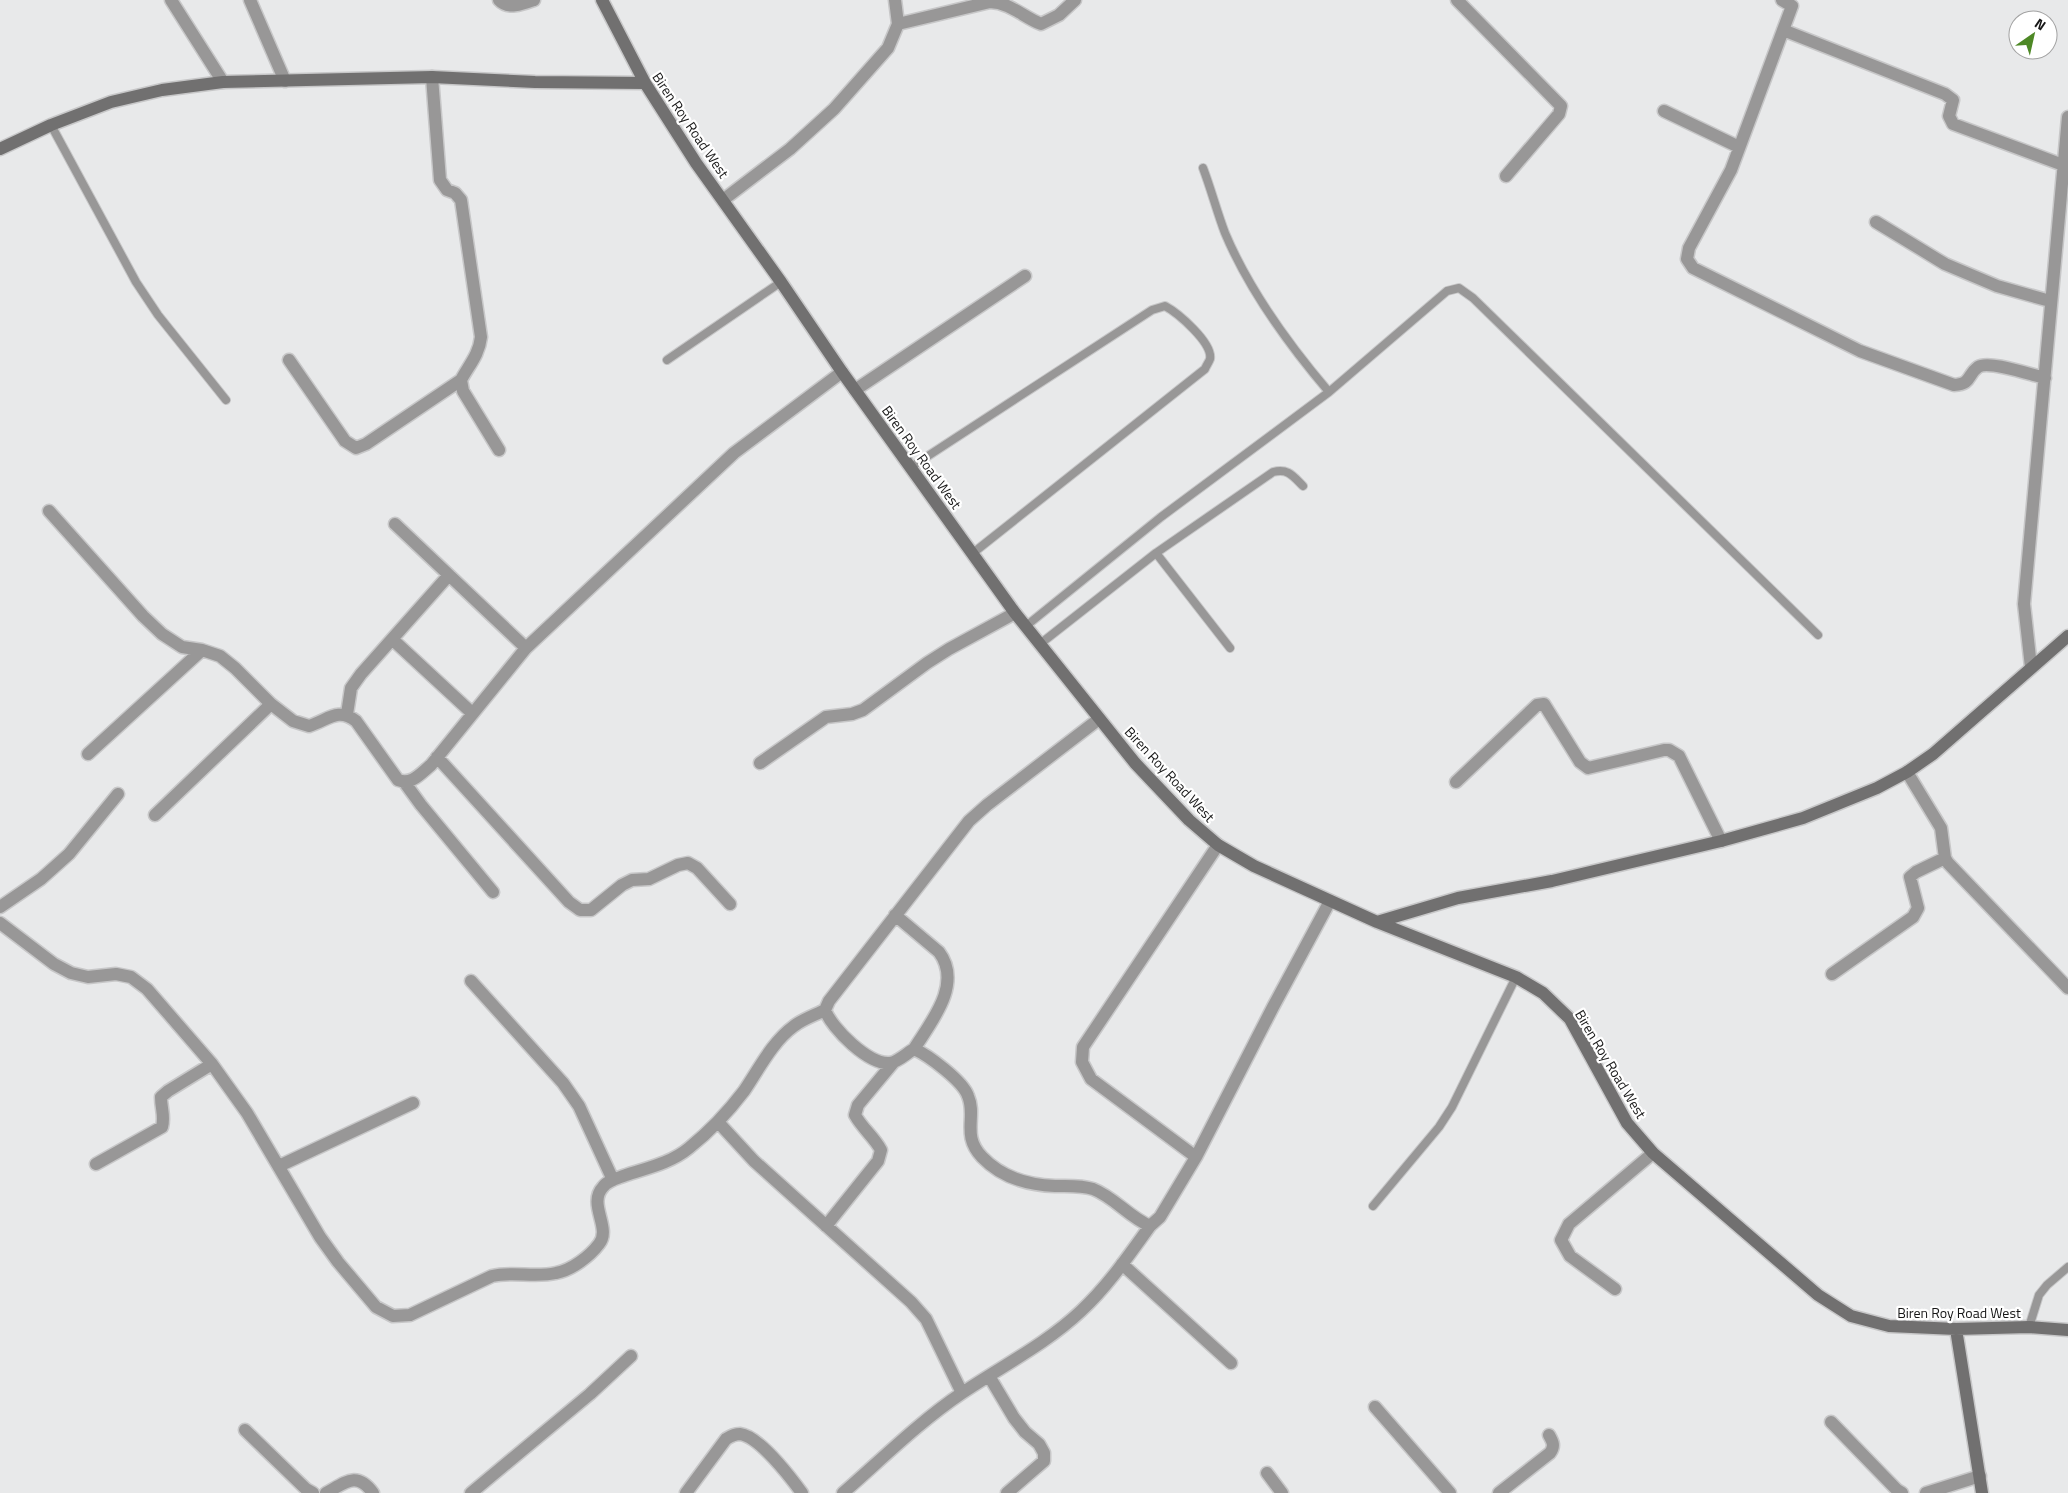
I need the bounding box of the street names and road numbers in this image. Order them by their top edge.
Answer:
street label: Biren Roy Road West [648,68,734,182]
street label: Biren Roy Road West [877,401,967,513]
street label: Biren Roy Road West [1120,722,1220,826]
street label: Biren Roy Road West [1570,1006,1652,1122]
street label: Biren Roy Road West [1897,1302,2021,1323]

